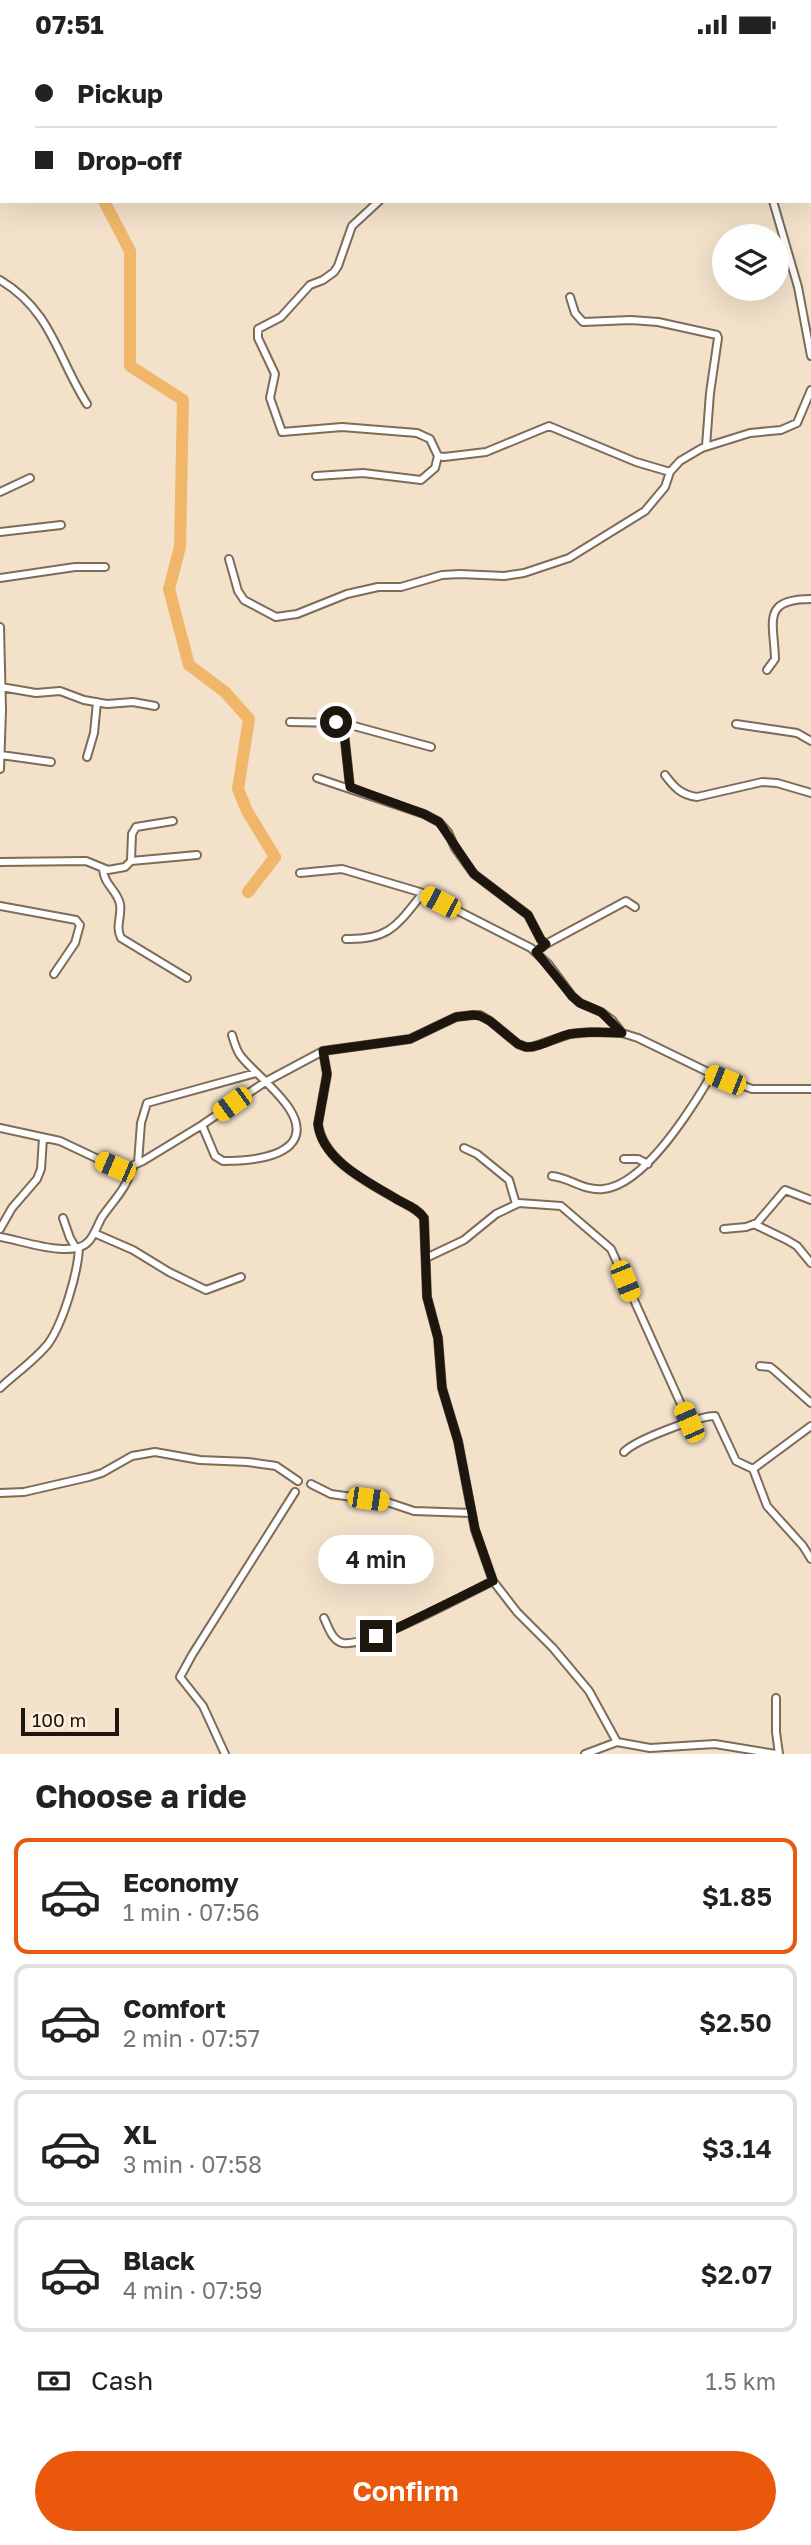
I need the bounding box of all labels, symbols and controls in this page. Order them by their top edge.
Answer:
text: 07:51 [35,9,104,40]
text: Pickup [77,78,163,109]
text: Drop-off [77,145,182,176]
map controls [712,224,789,301]
button: layers [712,224,789,301]
route start [320,706,352,738]
car [417,883,464,921]
car [702,1062,749,1098]
car [209,1083,256,1125]
car [92,1149,139,1185]
car [608,1258,643,1304]
car [671,1399,708,1445]
car [346,1486,391,1512]
callout: 4 min [318,1535,434,1583]
text: 4 min [346,1545,406,1573]
route end [360,1620,392,1652]
scale bar [21,1705,119,1737]
text: 100 m [32,1708,86,1731]
text: Choose a ride [35,1777,247,1815]
icon: car [39,1865,102,1928]
text: Economy [123,1867,239,1898]
text: $1.85 [702,1881,772,1912]
text: 1 min · 07:56 [123,1898,260,1926]
icon: car [39,1991,102,2054]
text: Comfort [123,1993,226,2024]
text: $2.50 [699,2007,772,2038]
text: 2 min · 07:57 [123,2024,260,2052]
icon: car [39,2117,102,2180]
text: XL [123,2119,157,2150]
text: $3.14 [702,2133,772,2164]
text: 3 min · 07:58 [123,2150,262,2178]
icon: car [39,2243,102,2306]
text: Black [123,2245,195,2276]
text: $2.07 [701,2259,772,2290]
text: 4 min · 07:59 [123,2276,262,2304]
icon: cash [35,2362,73,2400]
text: Cash [91,2365,153,2396]
text: 1.5 km [706,2367,776,2395]
button: Confirm [35,2451,776,2531]

